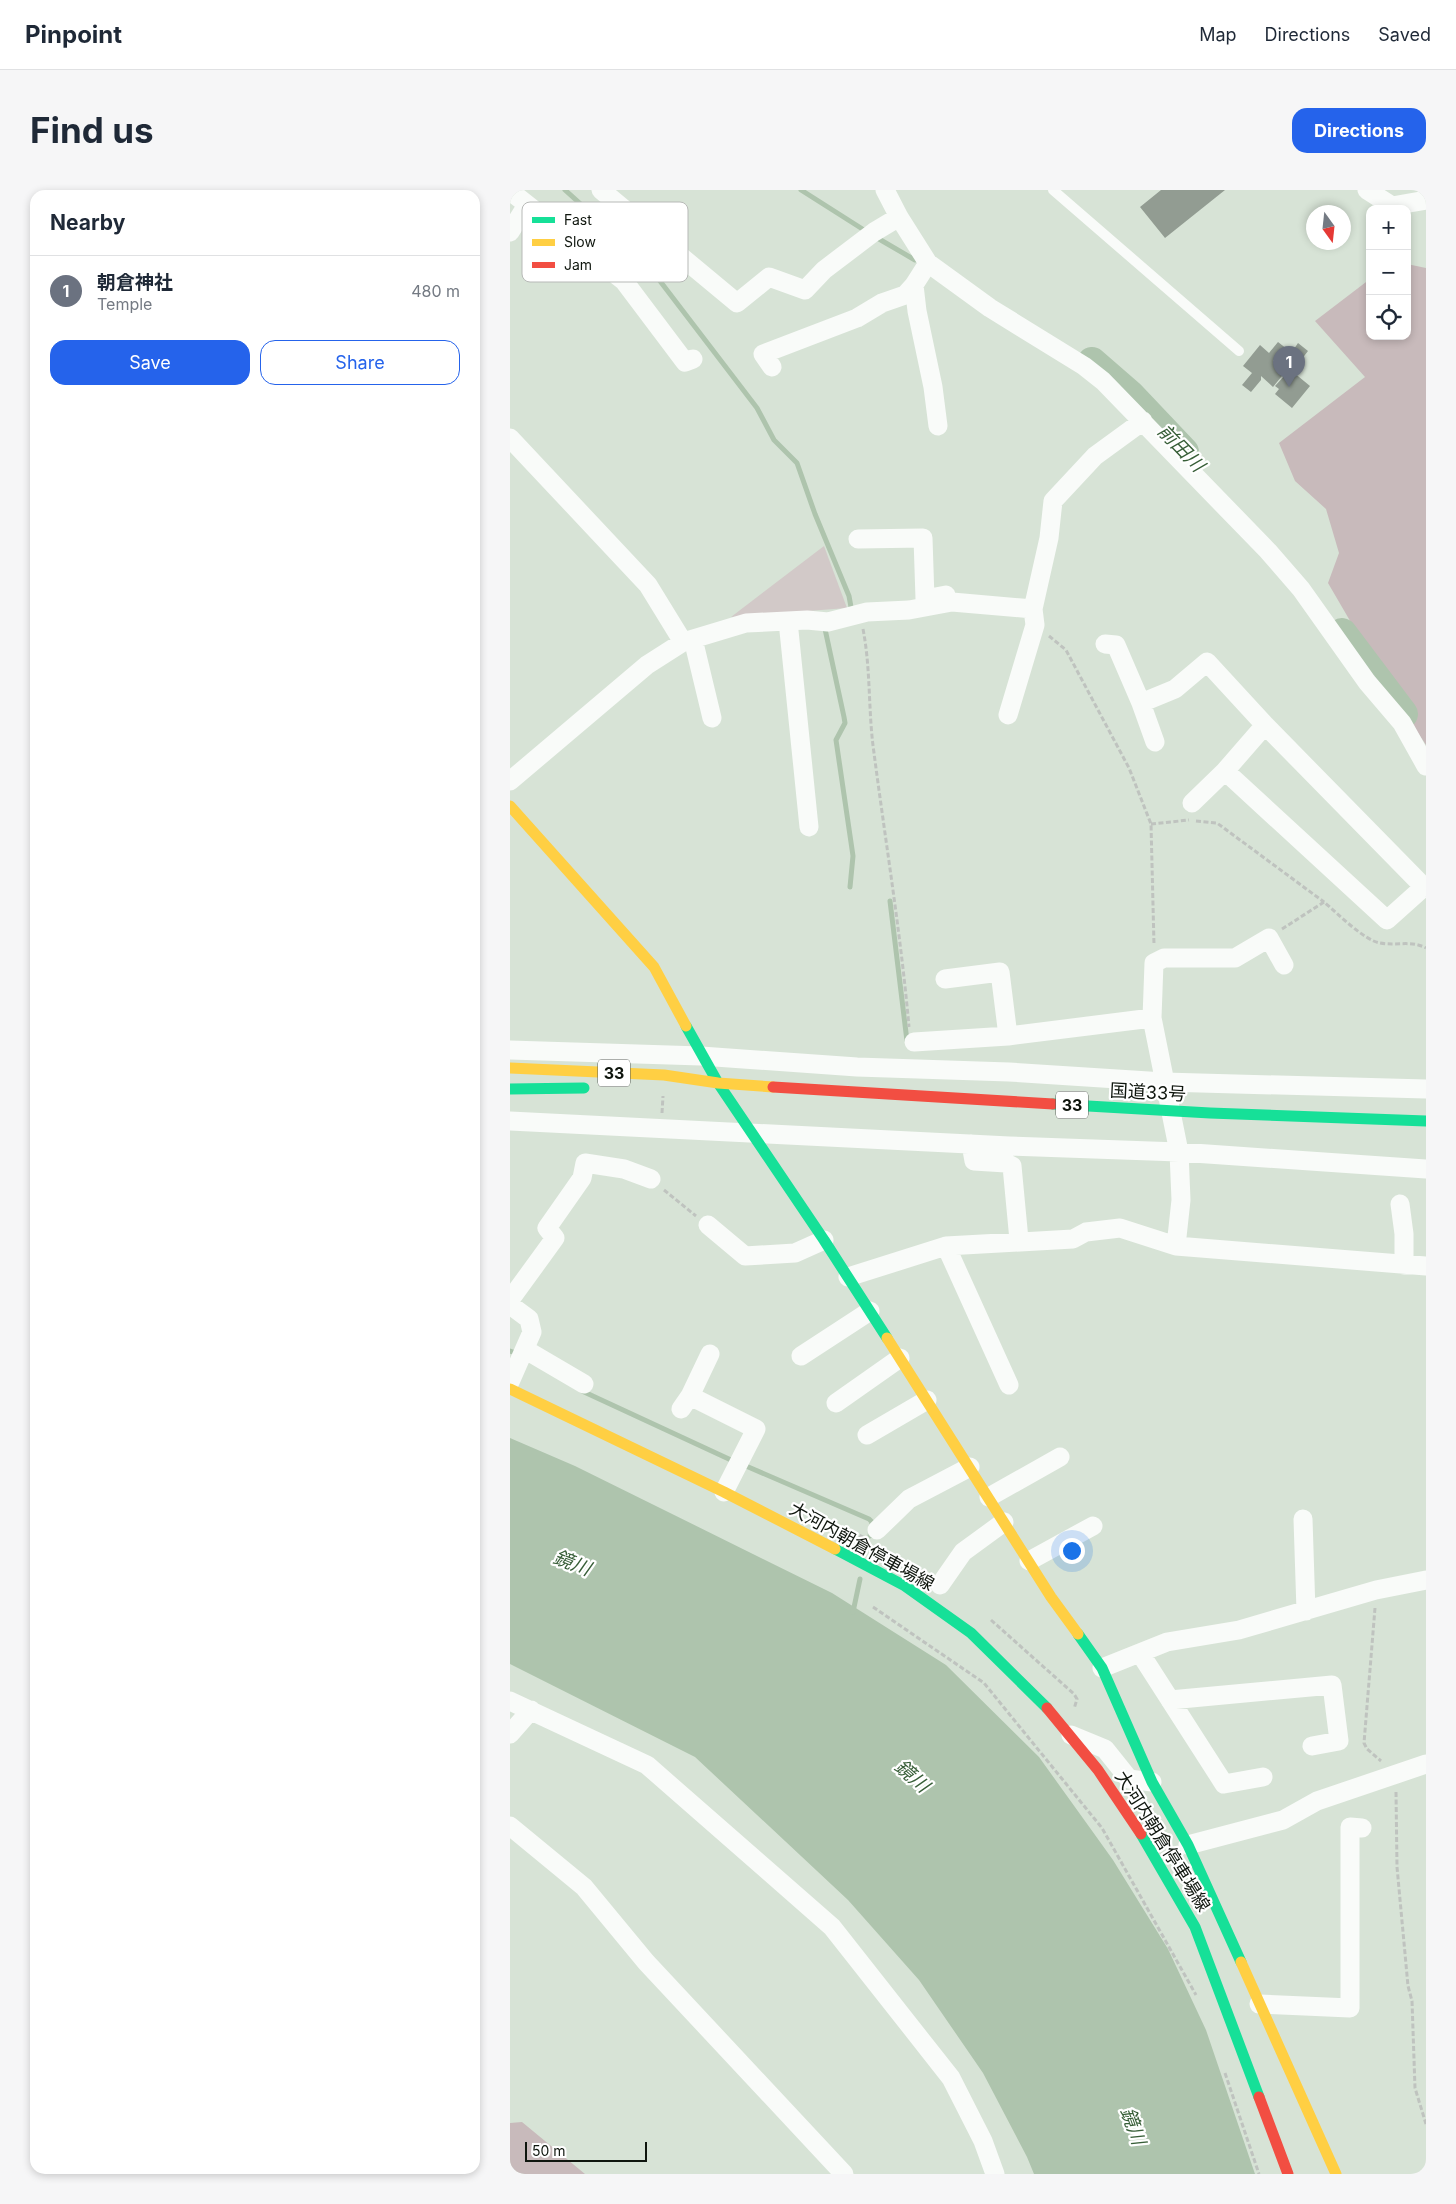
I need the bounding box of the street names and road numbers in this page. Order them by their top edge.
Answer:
road number: 33 [598,1060,630,1086]
street label: 国道33号 [1109,1080,1187,1104]
road number: 33 [1056,1092,1088,1118]
street label: 大河内朝倉停車場線 [786,1498,938,1594]
street label: 大河内朝倉停車場線 [1111,1767,1215,1915]

